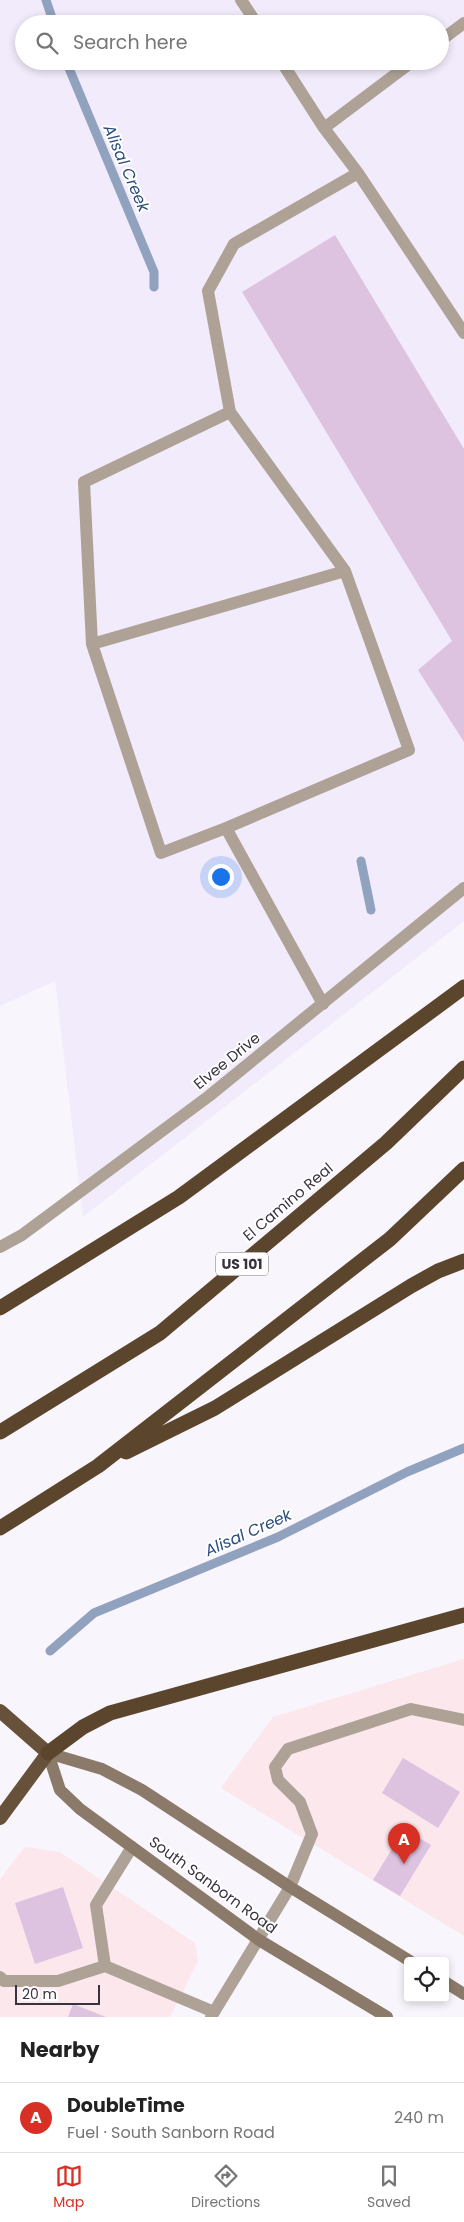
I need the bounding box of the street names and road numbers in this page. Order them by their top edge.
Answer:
street label: Elvee Drive [189,1027,264,1094]
street label: El Camino Real [238,1158,337,1246]
road number: US 101 [216,1252,268,1276]
street label: South Sanborn Road [145,1831,282,1938]

